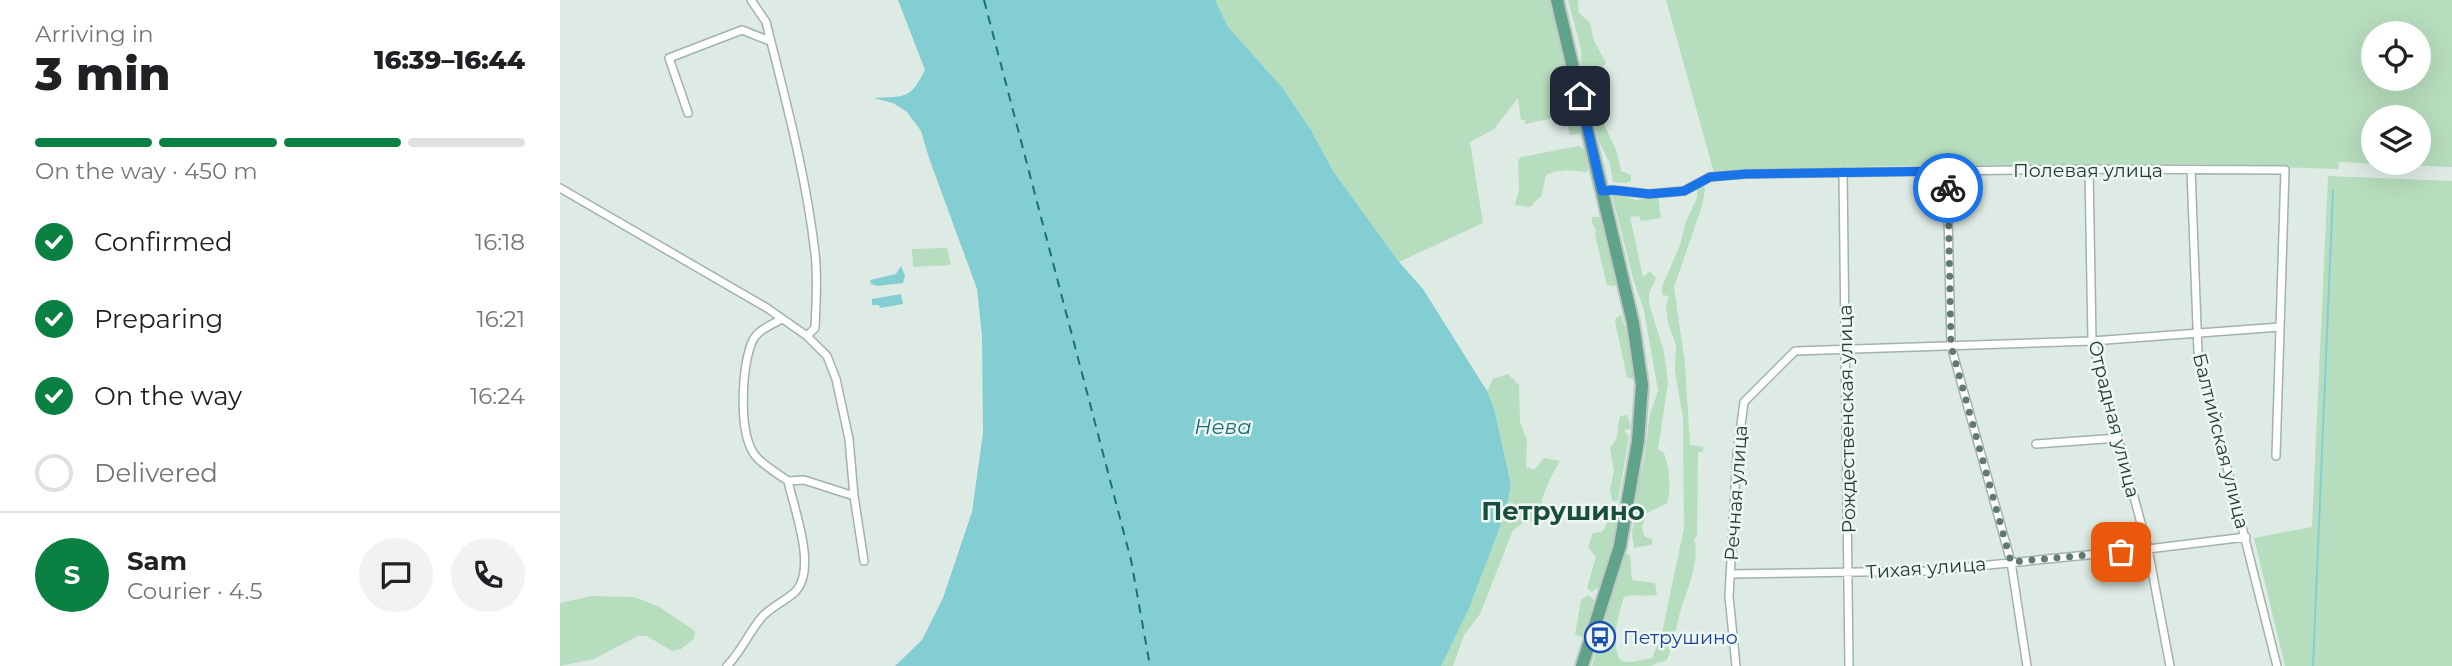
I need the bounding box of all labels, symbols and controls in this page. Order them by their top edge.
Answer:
text: Arriving in [35,20,154,48]
map controls [2361,21,2431,175]
button: locate [2361,21,2431,91]
text: 16:39–16:44 [374,44,525,76]
text: 3 min [35,45,171,102]
pin [1550,66,1610,126]
icon: home [1561,77,1599,115]
button: layers [2361,105,2431,175]
courier [1913,153,1983,223]
text: On the way · 450 m [35,157,258,185]
street label: Полевая улица [2013,159,2163,182]
icon: bike [1929,169,1967,207]
icon: check [35,223,73,261]
text: Confirmed [94,226,233,258]
text: 16:18 [475,228,525,256]
icon: check [35,300,73,338]
text: Preparing [94,303,223,335]
street label: Рождественская улица [1834,304,1860,534]
text: 16:21 [476,305,525,333]
street label: Отрадная улица [2083,338,2145,500]
street label: Балтийская улица [2188,351,2254,531]
icon: check [35,377,73,415]
text: On the way [94,380,242,412]
text: 16:24 [470,382,525,410]
water label: Нева [1194,414,1252,439]
street label: Речная улица [1720,424,1752,562]
text: Delivered [94,457,218,489]
district label: Петрушино [1481,495,1645,527]
pin [2091,522,2151,582]
icon: bag [2102,533,2140,571]
button: chat [359,538,433,612]
button: phone [451,538,525,612]
text: Sam [127,545,187,577]
street label: Тихая улица [1865,552,1987,584]
text: S [64,559,80,591]
text: Courier · 4.5 [127,577,262,605]
bus stop icon: Петрушино [1583,620,1617,654]
place label: Петрушино [1623,626,1738,649]

